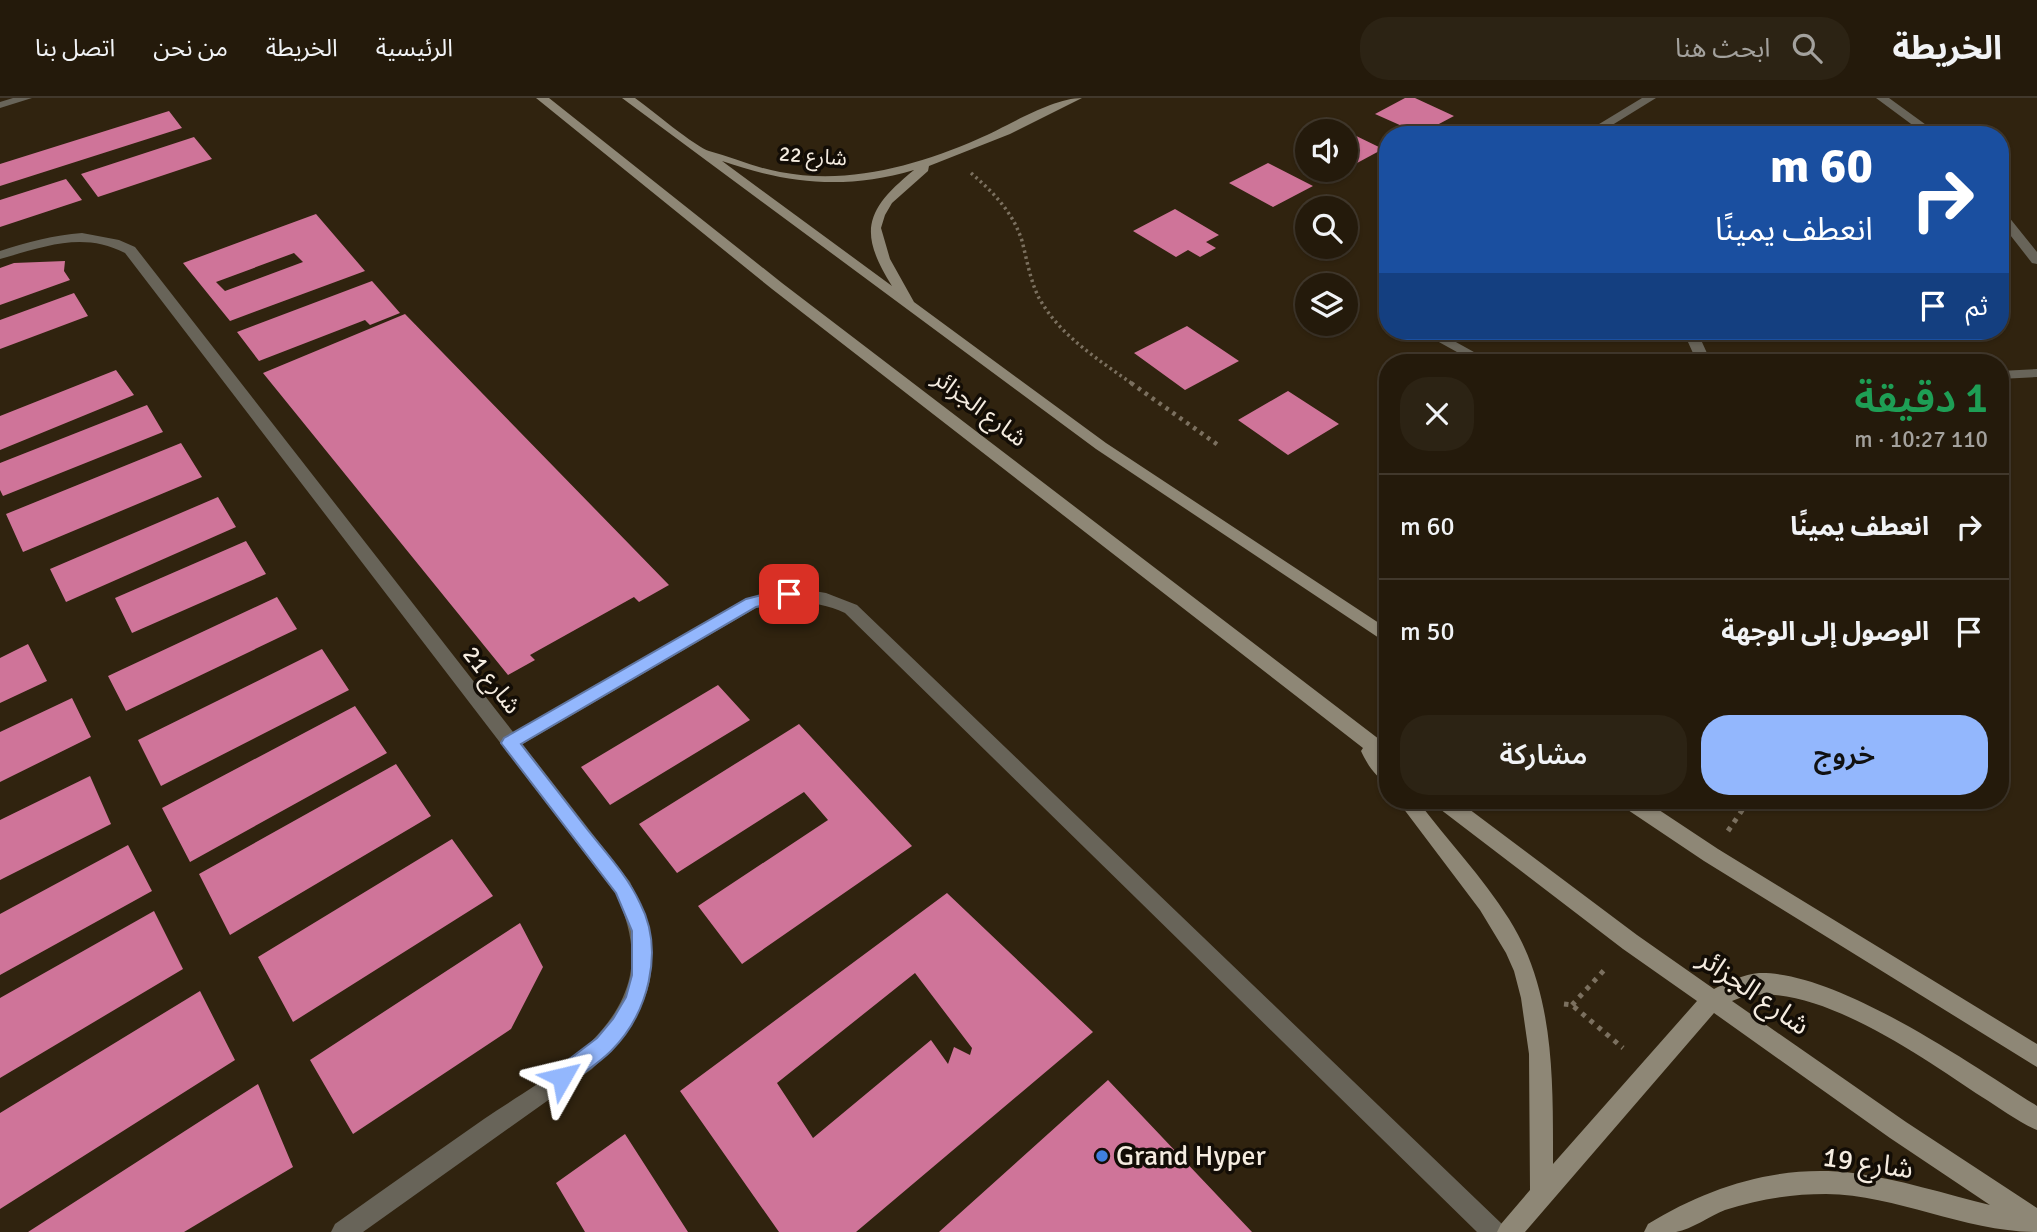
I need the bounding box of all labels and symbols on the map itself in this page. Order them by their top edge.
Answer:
street label: شارع 22 [778,141,848,173]
street label: شارع الجزائر [925,362,1033,455]
pin [759,564,819,624]
street label: شارع 21 [455,640,528,721]
street label: شارع الجزائر [1689,941,1816,1045]
position arrow [525,1040,599,1114]
place label: Grand Hyper [1116,1139,1266,1173]
street label: شارع 19 [1820,1140,1915,1189]
marker: Grand Hyper [1094,1148,1110,1164]

